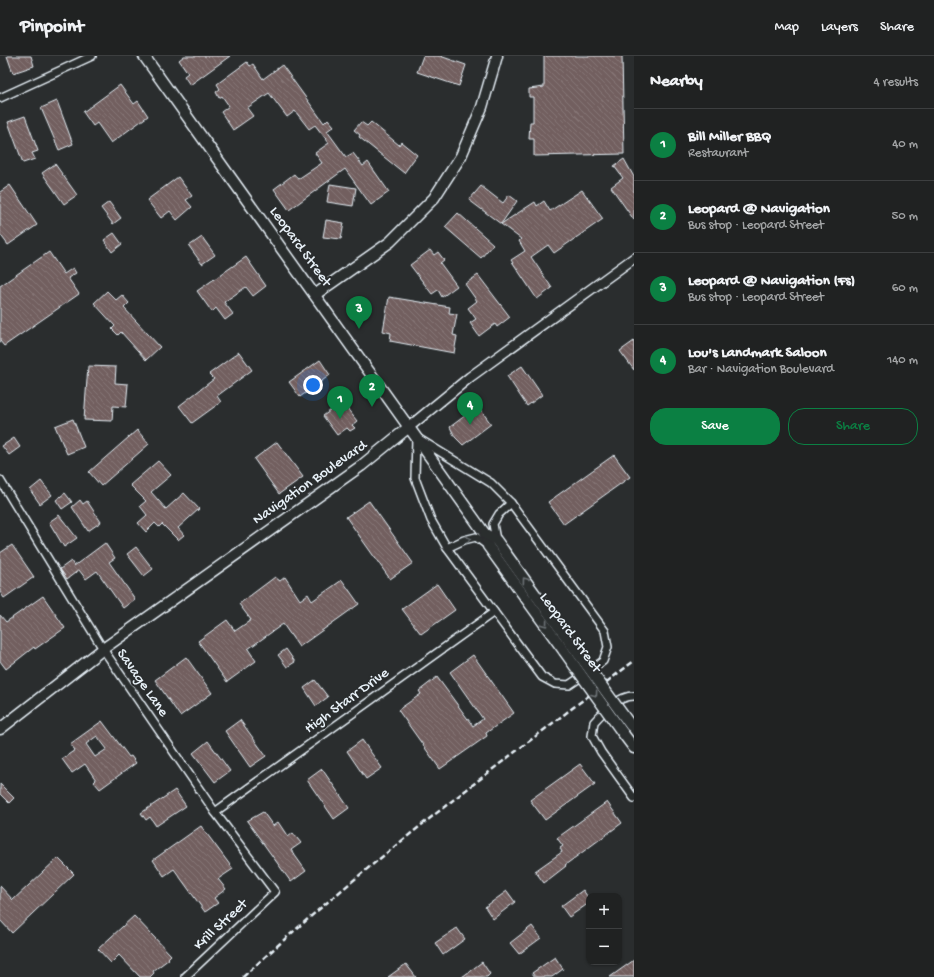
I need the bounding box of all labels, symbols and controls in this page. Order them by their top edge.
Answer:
text: Pinpoint [20,16,84,39]
text: Map [775,19,799,36]
text: Layers [821,19,858,36]
text: Share [880,19,914,36]
text: Nearby [650,72,703,92]
text: 4 results [874,75,918,90]
text: Bill Miller BBQ [688,128,771,146]
text: 1 [660,137,666,152]
text: 40 m [892,137,918,152]
text: Restaurant [688,146,748,161]
text: Leopard @ Navigation [688,200,830,218]
street label: Leopard Street [265,204,336,292]
text: 2 [660,209,666,224]
text: 50 m [891,209,918,224]
text: Bus stop · Leopard Street [688,218,824,233]
text: Leopard @ Navigation (Fs) [688,272,855,290]
text: 3 [660,281,666,296]
text: 60 m [892,281,918,296]
text: Bus stop · Leopard Street [688,290,824,305]
pin: 3 [346,296,372,329]
text: Lou's Landmark Saloon [688,344,827,362]
text: 4 [660,353,666,368]
text: 140 m [887,353,918,368]
text: Bar · Navigation Boulevard [688,362,834,377]
pin: 2 [359,374,385,407]
your location [303,375,323,395]
pin: 1 [327,386,353,419]
pin: 4 [457,392,483,425]
button: Save [650,408,780,445]
button: Share [788,408,918,445]
street label: Navigation Boulevard [249,436,372,529]
one-way arrow [465,536,471,544]
one-way arrow [523,577,530,584]
street label: Leopard Street [535,590,606,678]
one-way arrow [540,620,547,627]
street label: Savage Lane [112,646,172,721]
street label: High Starr Drive [301,664,393,738]
one-way arrow [590,689,597,696]
map controls [586,893,622,965]
button: + [586,893,622,929]
street label: Krill Street [190,894,253,954]
button: − [586,929,622,965]

